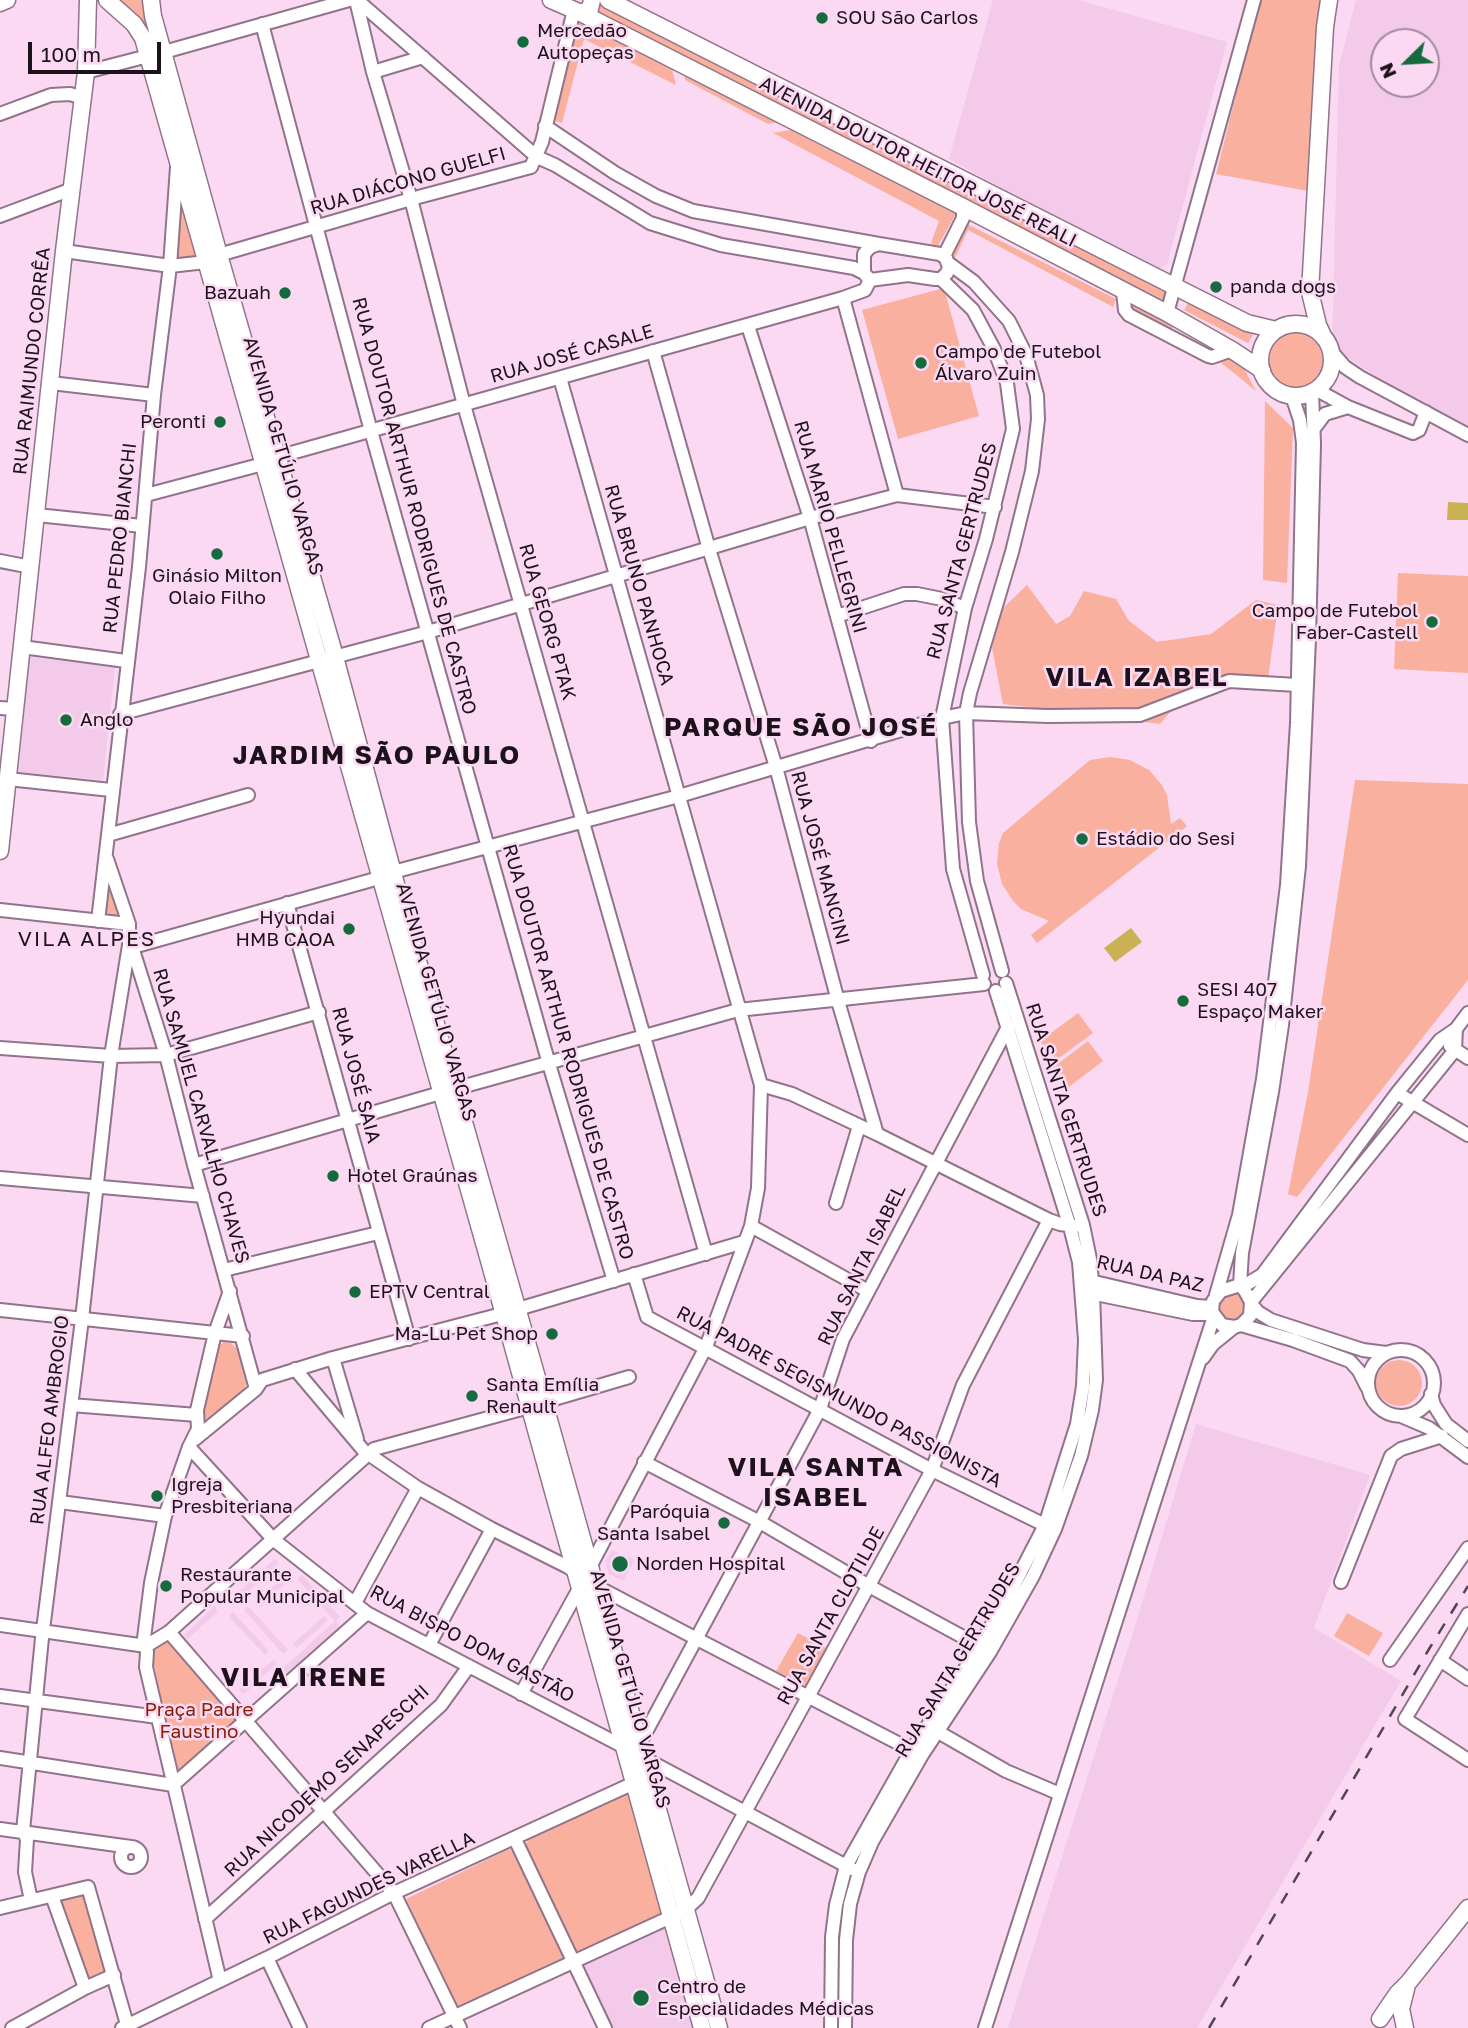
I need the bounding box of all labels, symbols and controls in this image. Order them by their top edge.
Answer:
place label: SOU São Carlos [836,7,978,29]
marker: SOU São Carlos [814,10,830,26]
place label: Mercedão Autopeças [537,20,634,64]
scale bar [32,28,164,72]
north arrow [1370,28,1440,98]
marker: Mercedão Autopeças [515,34,531,50]
text: 100 m [41,41,101,67]
text: N [1374,60,1401,82]
street label: AVENIDA DOUTOR HEITOR JOSÉ REALI [756,72,1080,252]
street label: RUA DIÁCONO GUELFI [308,142,508,220]
street label: RUA RAIMUNDO CORRÊA [9,246,55,476]
place label: panda dogs [1230,276,1336,298]
marker: panda dogs [1208,279,1224,295]
place label: Bazuah [204,282,271,304]
marker: Bazuah [277,285,293,301]
street label: RUA DOUTOR ARTHUR RODRIGUES DE CASTRO [347,295,481,717]
street label: RUA JOSÉ CASALE [488,320,656,388]
street label: AVENIDA GETÚLIO VARGAS [238,334,328,578]
place label: Campo de Futebol Álvaro Zuin [935,341,1101,385]
marker: Campo de Futebol Álvaro Zuin [913,355,929,371]
place label: Peronti [140,411,206,433]
marker: Peronti [212,414,228,430]
street label: RUA MARIO PELLEGRINI [789,418,871,636]
street label: RUA SANTA GERTRUDES [922,440,1002,662]
street label: RUA PEDRO BIANCHI [99,441,141,635]
street label: RUA BRUNO PANHOCA [599,482,679,688]
street label: RUA GEORG PTAK [514,541,580,703]
marker: Ginásio Milton Olaio Filho [209,546,225,562]
place label: Ginásio Milton Olaio Filho [152,565,282,609]
place label: Campo de Futebol Faber-Castell [1252,600,1418,644]
marker: Campo de Futebol Faber-Castell [1424,614,1440,630]
district label: VILA IZABEL [1047,662,1227,694]
place label: Anglo [80,709,133,731]
marker: Anglo [58,712,74,728]
district label: PARQUE SÃO JOSÉ [666,712,936,744]
district label: JARDIM SÃO PAULO [235,740,519,772]
street label: RUA JOSÉ MANCINI [786,768,854,948]
place label: Estádio do Sesi [1096,828,1235,850]
marker: Estádio do Sesi [1074,831,1090,847]
street label: RUA DOUTOR ARTHUR RODRIGUES DE CASTRO [498,841,638,1263]
street label: AVENIDA GETÚLIO VARGAS [391,880,481,1124]
place label: Hyundai HMB CAOA [235,907,335,951]
marker: Hyundai HMB CAOA [341,921,357,937]
district label: VILA ALPES [19,926,155,952]
street label: RUA SAMUEL CARVALHO CHAVES [148,966,254,1266]
place label: SESI 407 Espaço Maker [1197,979,1323,1023]
marker: SESI 407 Espaço Maker [1175,993,1191,1009]
street label: RUA SANTA GERTRUDES [1021,1000,1111,1220]
street label: RUA JOSÉ SAIA [327,1004,385,1146]
place label: Hotel Graúnas [347,1165,478,1187]
marker: Hotel Graúnas [325,1168,341,1184]
street label: RUA SANTA ISABEL [813,1181,911,1349]
street label: RUA DA PAZ [1094,1251,1206,1297]
place label: EPTV Central [369,1281,490,1303]
marker: EPTV Central [347,1284,363,1300]
street label: RUA PADRE SEGISMUNDO PASSIONISTA [673,1301,1005,1493]
street label: RUA ALFEO AMBROGIO [26,1314,74,1526]
place label: Ma-Lu Pet Shop [394,1323,538,1345]
marker: Ma-Lu Pet Shop [544,1326,560,1342]
place label: Santa Emília Renault [486,1374,599,1418]
marker: Santa Emília Renault [464,1388,480,1404]
district label: VILA SANTA ISABEL [729,1452,903,1514]
place label: Igreja Presbiteriana [171,1474,293,1518]
marker: Igreja Presbiteriana [149,1488,165,1504]
place label: Paróquia Santa Isabel [597,1501,710,1545]
marker: Paróquia Santa Isabel [716,1515,732,1531]
street label: RUA SANTA CLOTILDE [772,1523,890,1709]
place label: Norden Hospital [636,1553,785,1575]
marker: Norden Hospital [610,1554,630,1574]
street label: RUA SANTA GERTRUDES [891,1558,1025,1762]
place label: Restaurante Popular Municipal [180,1564,344,1608]
street label: AVENIDA GETÚLIO VARGAS [585,1567,675,1811]
marker: Restaurante Popular Municipal [158,1578,174,1594]
street label: RUA BISPO DOM GASTÃO [366,1580,578,1708]
district label: VILA IRENE [222,1662,386,1694]
street label: RUA NICODEMO SENAPESCHI [220,1680,434,1882]
park label: Praça Padre Faustino [144,1699,254,1743]
street label: RUA FAGUNDES VARELLA [259,1827,479,1949]
place label: Centro de Especialidades Médicas [657,1976,874,2020]
marker: Centro de Especialidades Médicas [631,1988,651,2008]

